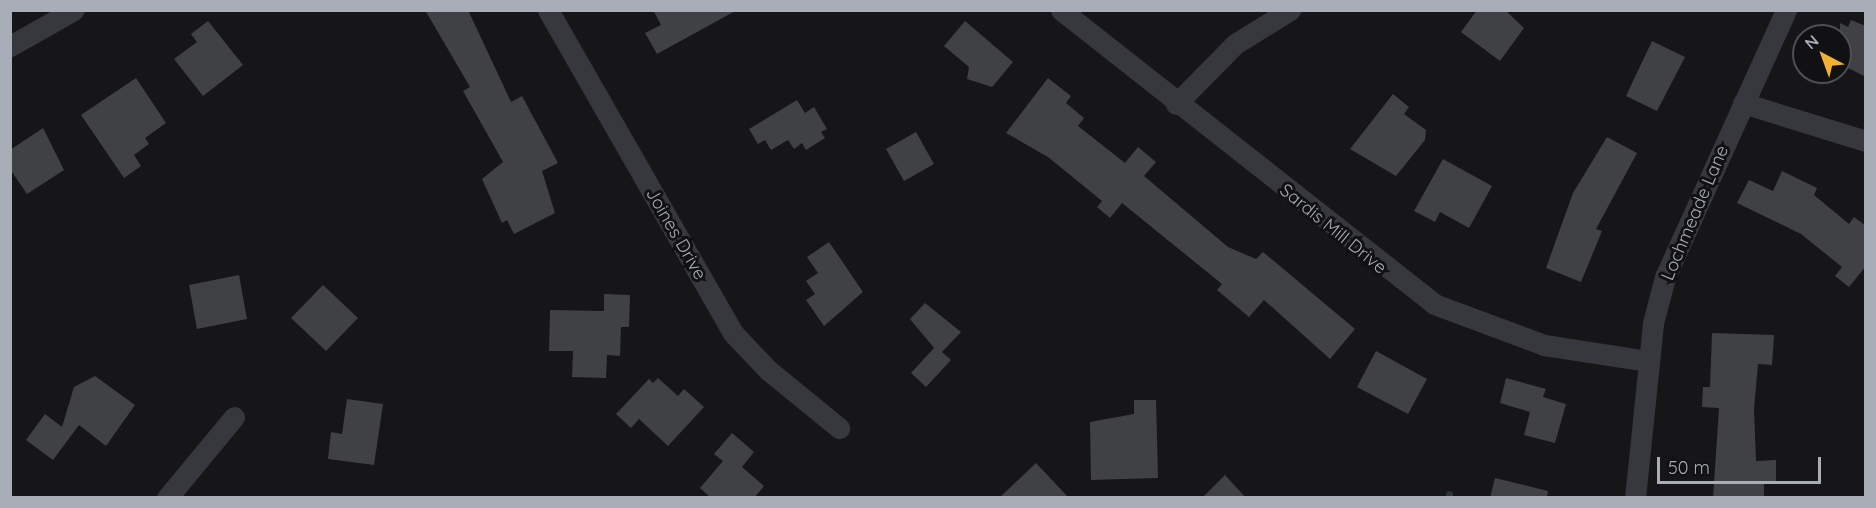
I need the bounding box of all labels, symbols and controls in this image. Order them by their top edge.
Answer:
north arrow [1792,24,1852,84]
text: N [1800,31,1822,53]
street label: Lochmeade Lane [1657,142,1733,284]
street label: Sardis Mill Drive [1275,179,1391,279]
street label: Joines Drive [641,184,711,284]
scale bar [1660,445,1824,483]
text: 50 m [1668,456,1710,479]

